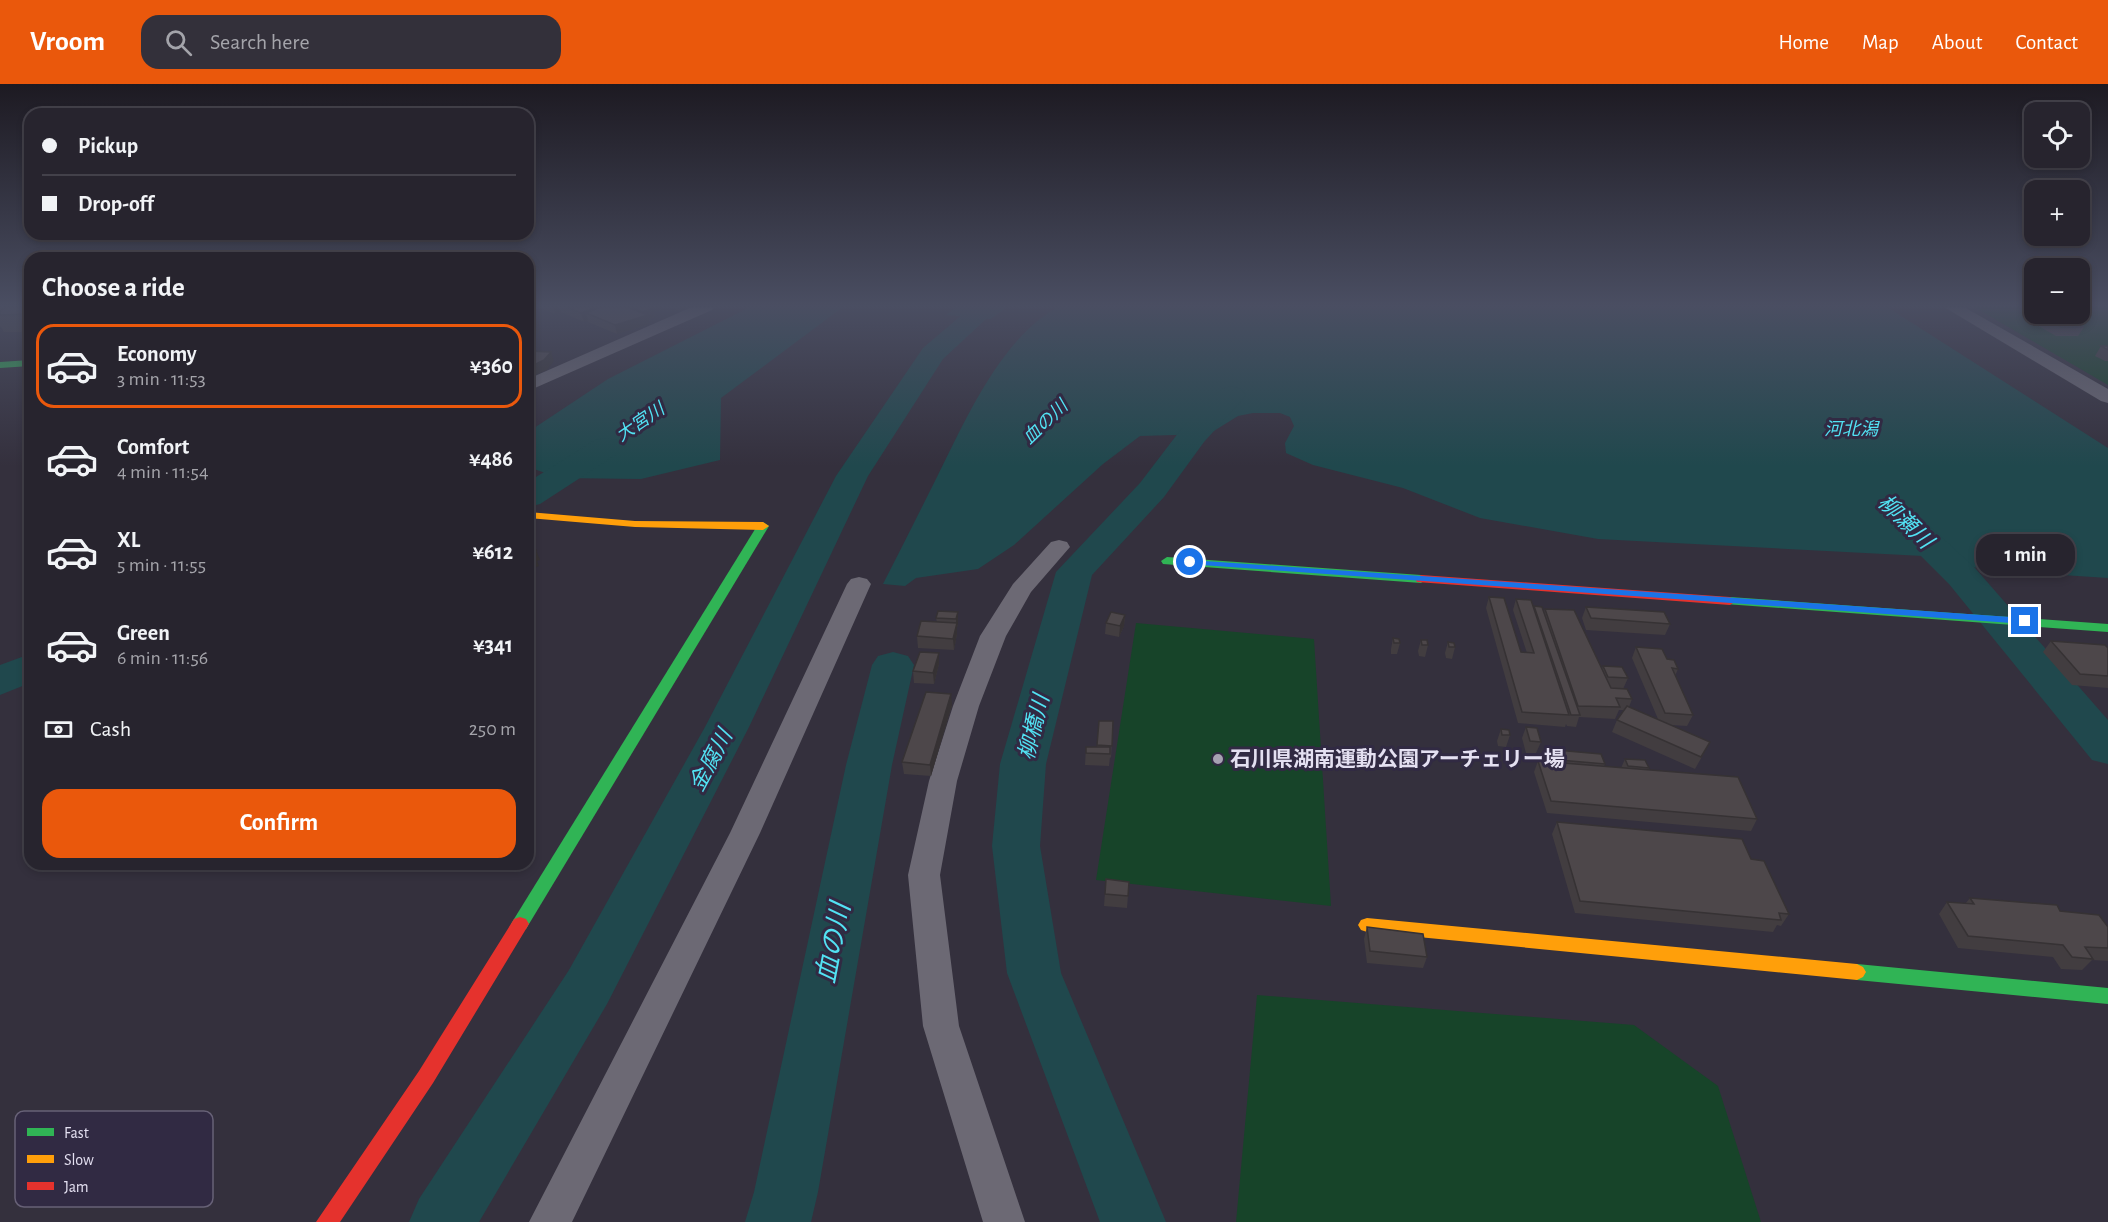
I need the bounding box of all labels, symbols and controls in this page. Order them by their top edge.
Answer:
search box [141,15,561,69]
icon: search [162,26,195,59]
text: Vroom [30,28,105,56]
text: Search here [210,31,310,53]
text: Home [1778,32,1829,53]
text: Map [1862,32,1899,53]
text: About [1932,32,1982,53]
text: Contact [2015,32,2078,53]
map controls [2024,102,2090,324]
button: locate [2024,102,2090,168]
text: Pickup [78,135,138,157]
button: + [2024,180,2090,246]
text: Drop-off [78,193,154,215]
button: − [2024,258,2090,324]
text: Choose a ride [42,274,185,301]
icon: car [45,339,99,393]
text: Economy [117,343,197,365]
text: ¥360 [470,355,513,377]
text: 3 min · 11:53 [117,369,206,389]
water label: 血の川 [1019,395,1073,448]
water label: 大宮川 [612,397,670,445]
water label: 河北潟 [1824,419,1880,439]
icon: car [45,432,99,486]
text: Comfort [117,436,189,458]
text: ¥486 [469,448,513,470]
text: 4 min · 11:54 [117,462,209,482]
water label: 柳瀬川 [1874,490,1939,554]
icon: car [45,525,99,579]
text: XL [117,529,140,551]
callout: 1 min [1976,534,2074,576]
text: ¥612 [473,541,513,563]
text: 1 min [2004,545,2047,565]
route start [1176,548,1203,575]
text: 5 min · 11:55 [117,555,206,575]
route end [2011,607,2038,634]
icon: car [45,618,99,672]
text: Green [117,622,170,644]
text: ¥341 [473,634,513,656]
text: 6 min · 11:56 [117,648,208,668]
water label: 柳橋川 [1014,690,1053,762]
icon: cash [42,713,75,746]
text: Cash [90,718,131,740]
text: 250 m [469,719,516,739]
water label: 金腐川 [685,724,737,795]
place label: 石川県湖南運動公園アーチェリー場 [1230,748,1565,770]
marker: 石川県湖南運動公園アーチェリー場 [1211,752,1225,766]
button: Confirm [42,789,516,858]
water label: 血の川 [812,898,855,985]
legend [15,1111,213,1207]
text: Fast [64,1125,89,1141]
text: Slow [64,1152,94,1168]
text: Jam [64,1179,89,1195]

